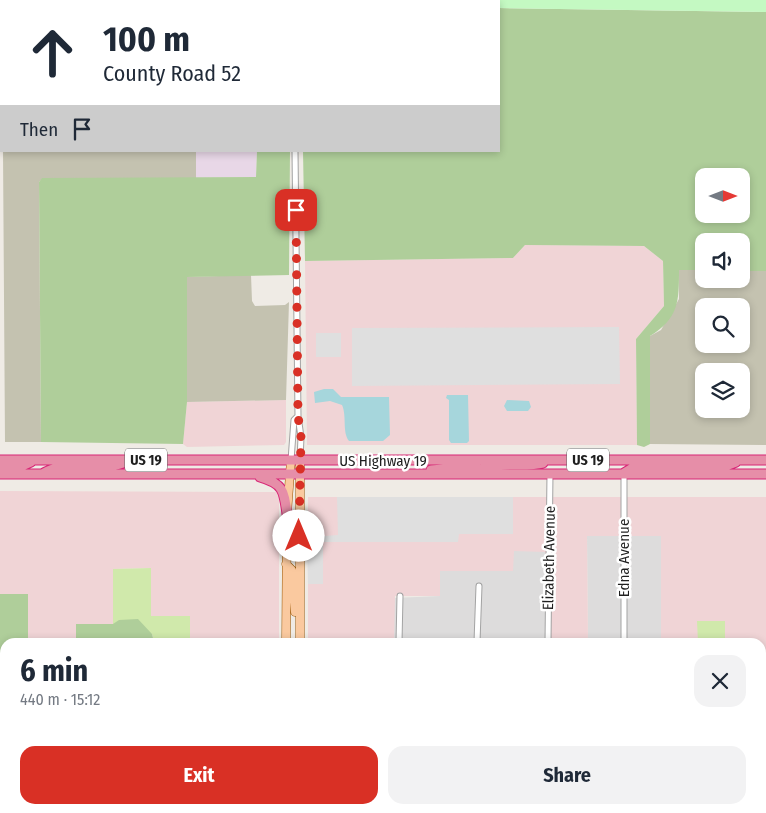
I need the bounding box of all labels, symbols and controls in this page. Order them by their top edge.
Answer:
text: 100 m [103,18,190,60]
icon: ahead [20,20,85,85]
text: County Road 52 [103,60,241,87]
icon: arrive [68,115,96,143]
text: Then [20,118,58,141]
north arrow [695,168,750,222]
map controls [695,168,750,418]
pin [275,189,317,231]
icon: arrive [282,196,310,224]
button: sound [695,233,750,288]
button: search [695,298,750,353]
button: layers [695,363,750,418]
road number: US 19 [125,448,167,472]
road number: US 19 [567,448,609,472]
street label: US Highway 19 [339,452,427,470]
street label: Elizabeth Avenue [539,506,559,610]
position arrow [272,509,324,561]
street label: Edna Avenue [615,519,633,597]
text: 6 min [20,653,88,689]
button: close [694,655,746,707]
text: 440 m · 15:12 [20,690,100,709]
button: Exit [20,746,378,804]
button: Share [388,746,746,804]

